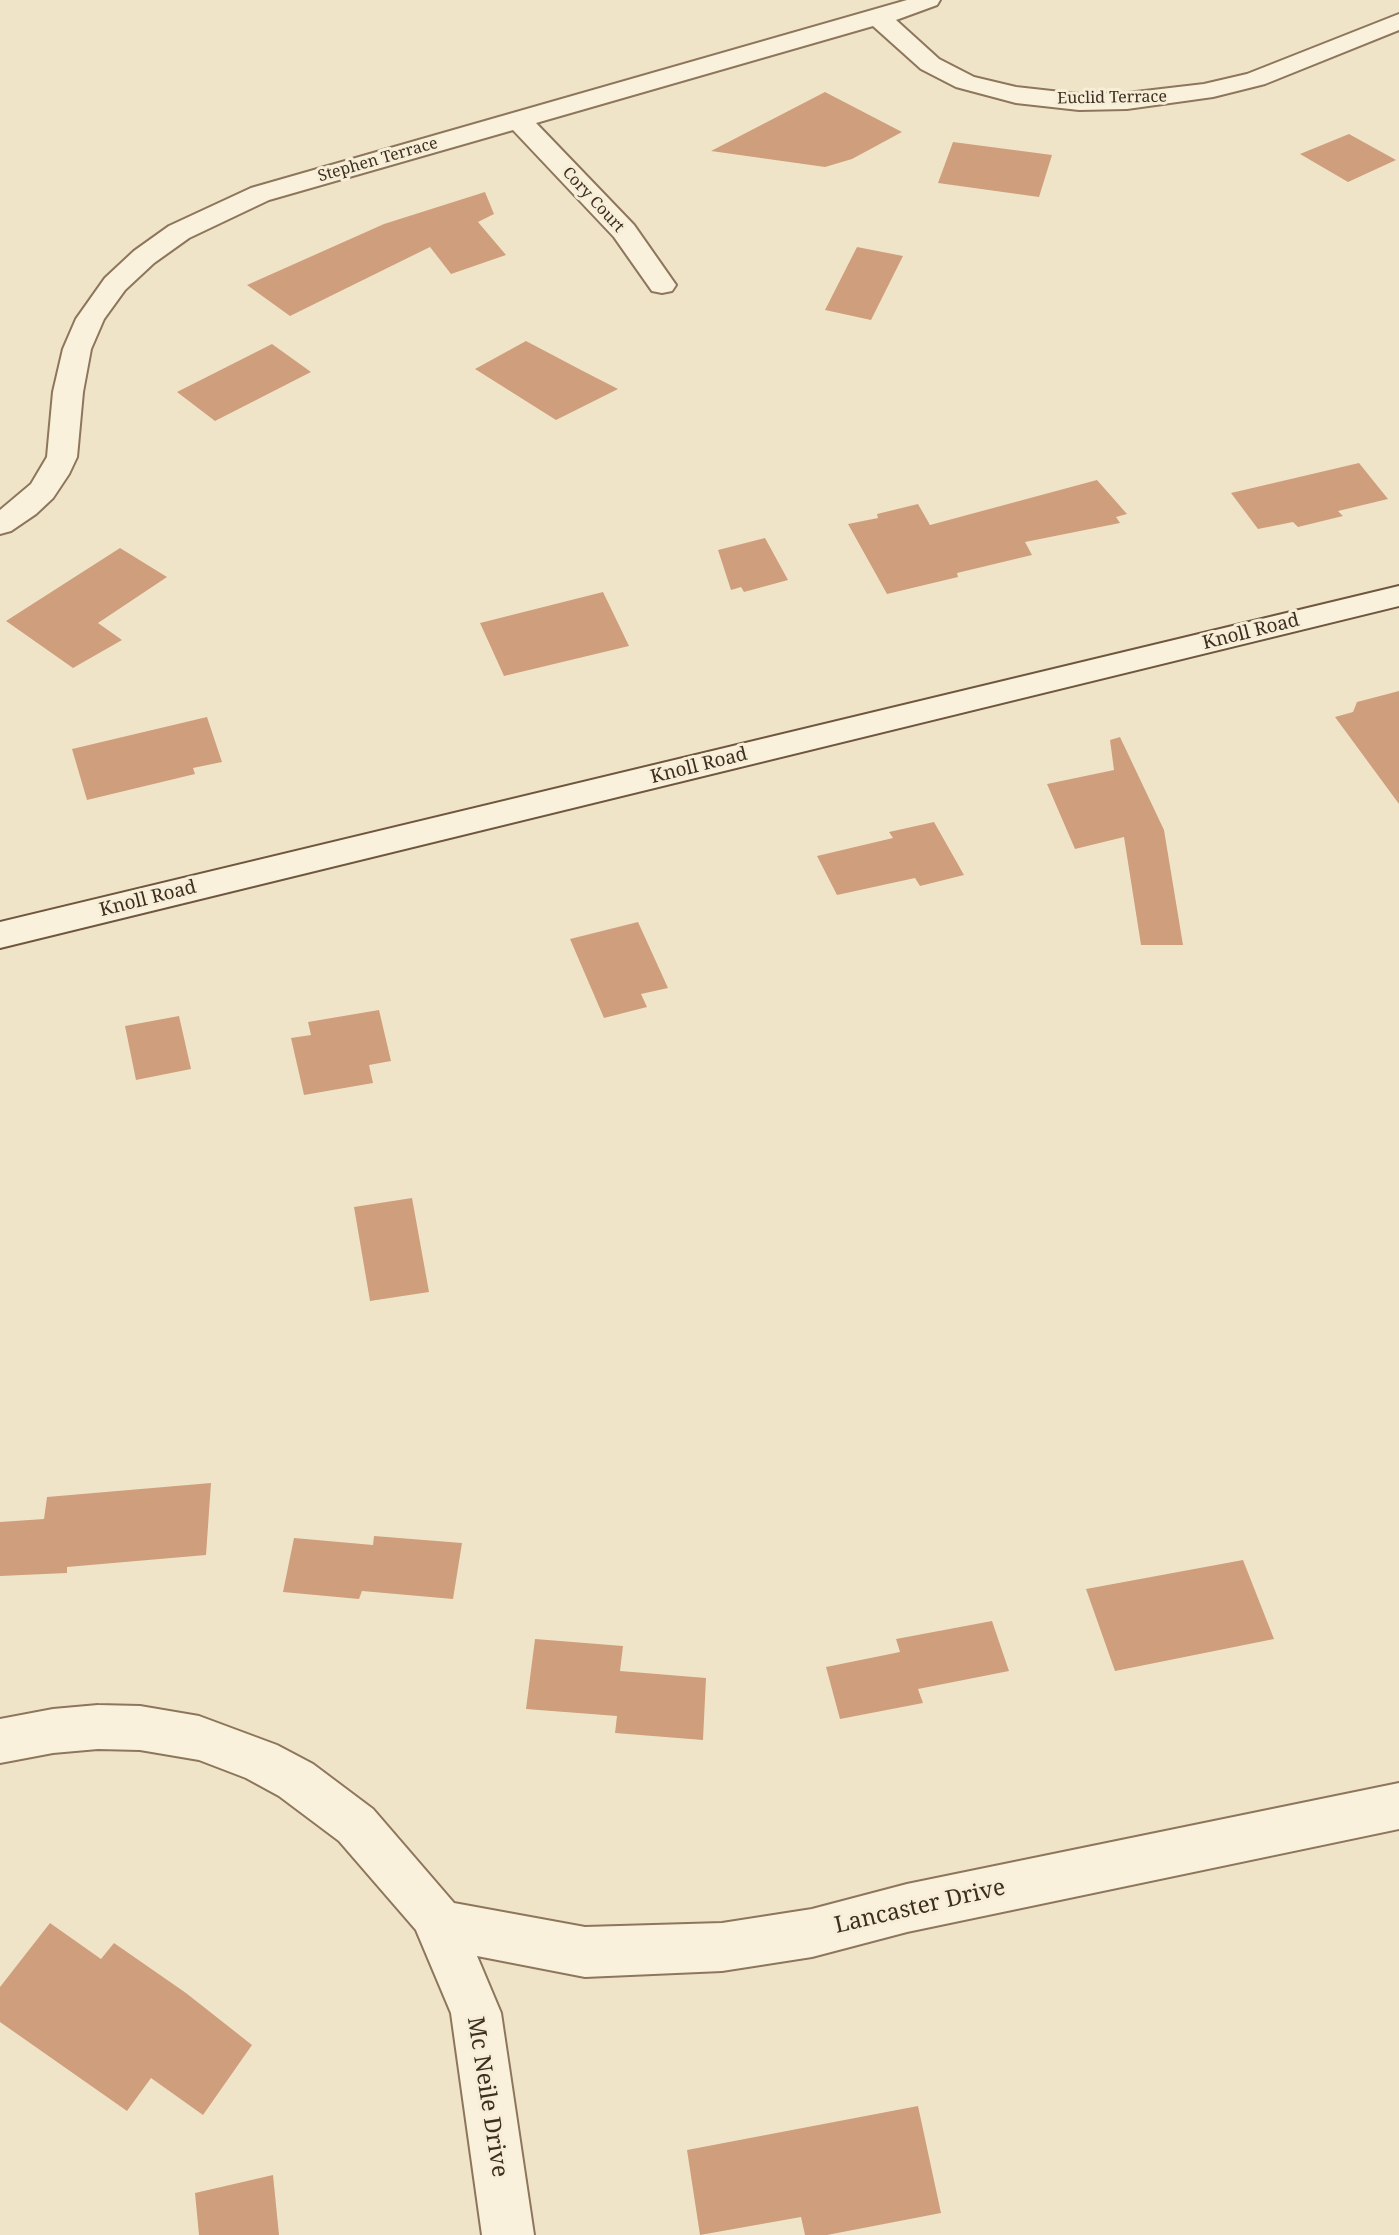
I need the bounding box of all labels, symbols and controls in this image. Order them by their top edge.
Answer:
street label: Euclid Terrace [1057,87,1167,109]
street label: Stephen Terrace [316,134,440,186]
street label: Cory Court [558,163,628,237]
street label: Knoll Road [1200,609,1302,655]
street label: Knoll Road [648,743,750,789]
street label: Knoll Road [97,876,199,922]
street label: Lancaster Drive [832,1874,1008,1940]
street label: Mc Neile Drive [461,2015,513,2179]

